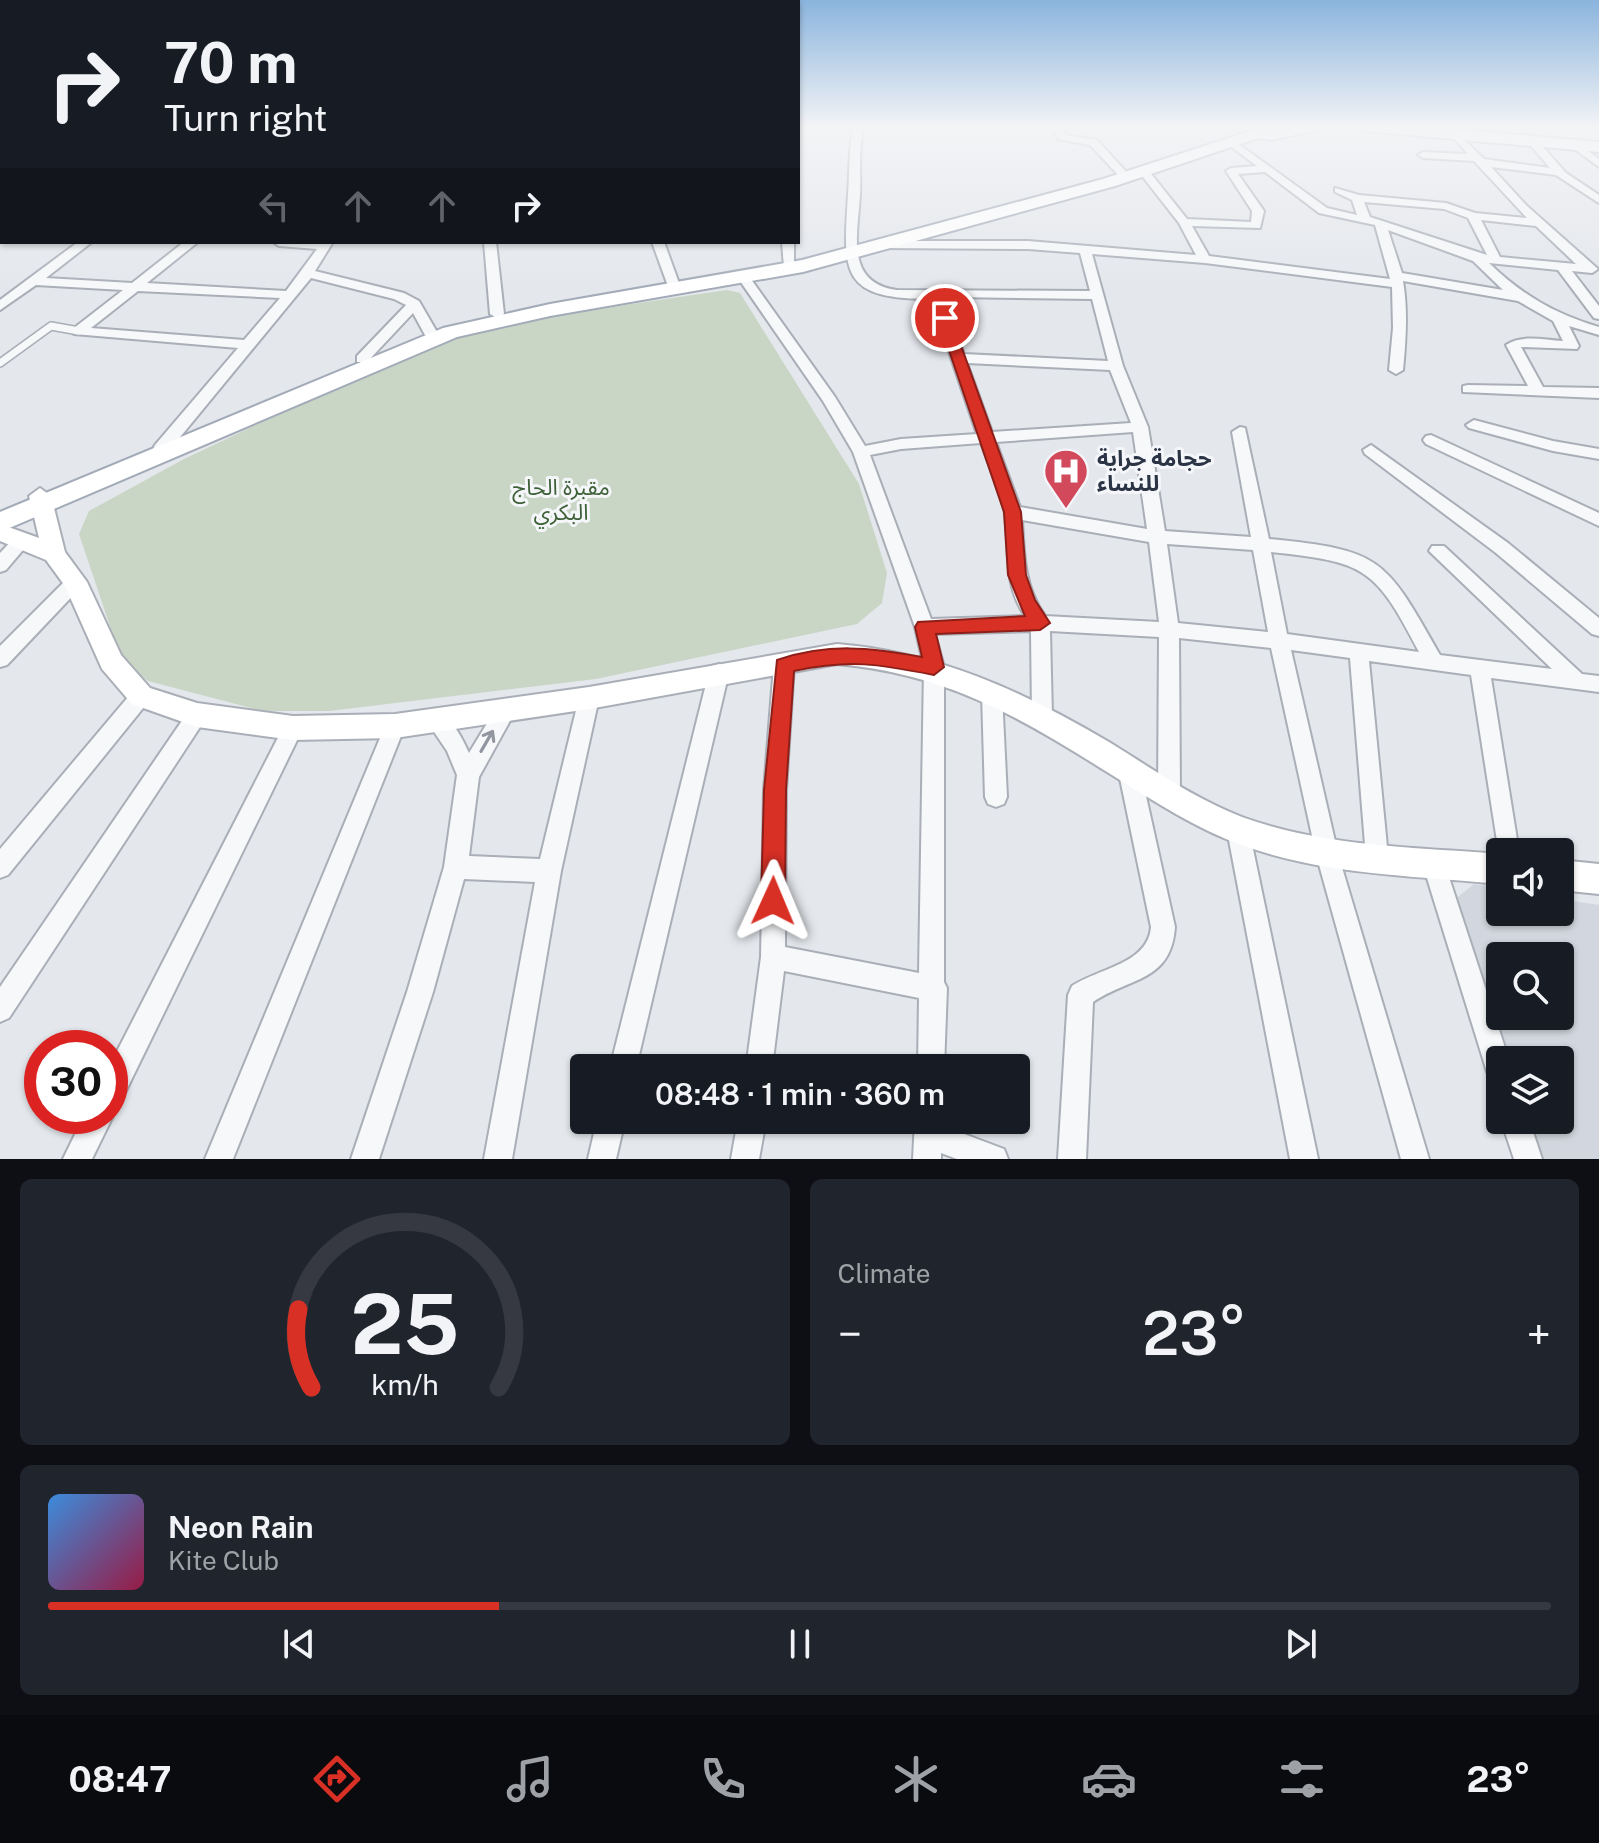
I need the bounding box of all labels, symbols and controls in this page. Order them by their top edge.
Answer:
text: 70 m [164,30,297,96]
icon: right [32,32,136,136]
text: Turn right [164,97,327,139]
icon: left [252,184,296,228]
icon: ahead [336,184,380,228]
icon: ahead [420,184,464,228]
icon: right [504,184,548,228]
pin [911,284,979,352]
icon: arrive [923,296,967,340]
place label: حجامة جراية للنساء [1097,445,1212,496]
hospital icon: حجامة جراية للنساء [1042,447,1090,510]
park label: مقبرة الحاج البكري [512,474,610,529]
one-way arrow [479,730,495,753]
map controls [1486,838,1574,1134]
button: sound [1486,838,1574,926]
position arrow [731,859,815,943]
button: search [1486,942,1574,1030]
speed limit sign: 30 [24,1030,128,1134]
button: layers [1486,1046,1574,1134]
text: 08:48 · 1 min · 360 m [655,1076,945,1112]
text: Climate [838,1258,931,1289]
text: 25 [350,1275,459,1373]
text: 23° [1142,1298,1246,1369]
text: − [838,1308,862,1360]
text: + [1527,1308,1551,1360]
text: km/h [371,1368,438,1401]
text: Neon Rain [168,1509,314,1545]
text: Kite Club [168,1545,279,1576]
icon: previous [277,1622,321,1666]
icon: pause [778,1622,822,1666]
icon: next [1279,1622,1323,1666]
icon: directions [309,1751,365,1807]
icon: music [502,1751,558,1807]
icon: phone [695,1751,751,1807]
icon: climate [888,1751,944,1807]
icon: car [1081,1751,1137,1807]
icon: filters [1274,1751,1330,1807]
text: 08:47 [69,1758,172,1800]
text: 23° [1467,1758,1530,1800]

